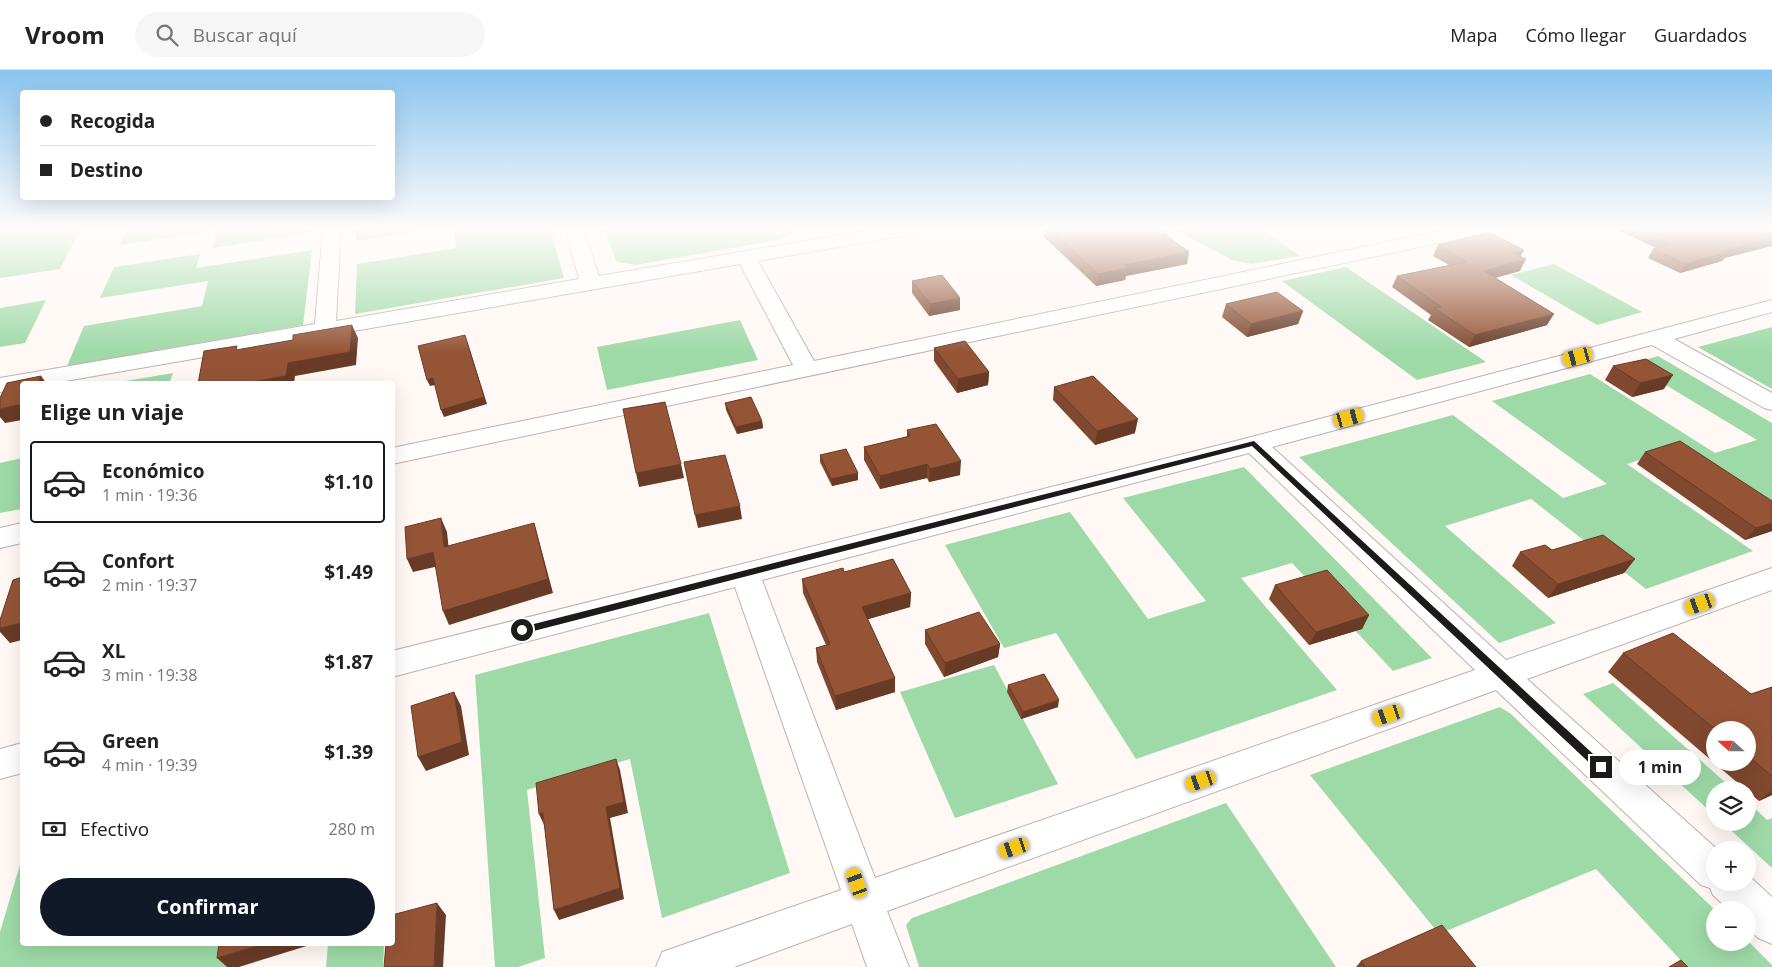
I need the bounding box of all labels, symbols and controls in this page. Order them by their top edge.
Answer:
search box [135,12,485,57]
text: Vroom [25,18,105,51]
icon: search [153,21,181,49]
text: Buscar aquí [193,22,297,48]
text: Mapa [1450,23,1497,47]
text: Cómo llegar [1525,23,1626,47]
text: Guardados [1654,23,1747,47]
text: Recogida [70,108,155,134]
text: Destino [70,157,143,183]
car [1561,346,1594,368]
text: Elige un viaje [40,396,184,426]
car [1332,407,1365,429]
text: Económico [102,458,204,484]
icon: car [42,460,87,505]
text: $1.10 [324,469,373,495]
text: 1 min · 19:36 [102,484,197,506]
text: Confort [102,548,174,574]
icon: car [42,550,87,595]
text: $1.49 [324,559,373,585]
text: 2 min · 19:37 [102,574,197,596]
car [1683,592,1716,616]
route start [511,619,533,641]
text: XL [102,638,125,664]
icon: car [42,640,87,685]
text: $1.87 [324,649,373,675]
text: 3 min · 19:38 [102,664,197,686]
car [1371,703,1404,727]
north arrow [1706,721,1756,771]
map controls [1706,721,1756,951]
text: Green [102,728,159,754]
icon: car [42,730,87,775]
text: $1.39 [324,739,373,765]
callout: 1 min [1618,750,1701,784]
text: 4 min · 19:39 [102,754,197,776]
route end [1590,756,1612,778]
text: 1 min [1638,756,1682,778]
car [1184,769,1217,793]
button: layers [1706,781,1756,831]
icon: cash [40,815,68,843]
text: Efectivo [80,816,149,842]
text: 280 m [329,818,375,840]
car [997,836,1030,860]
button: + [1706,841,1756,891]
car [844,866,869,900]
button: Confirmar [40,878,375,936]
button: − [1706,901,1756,951]

